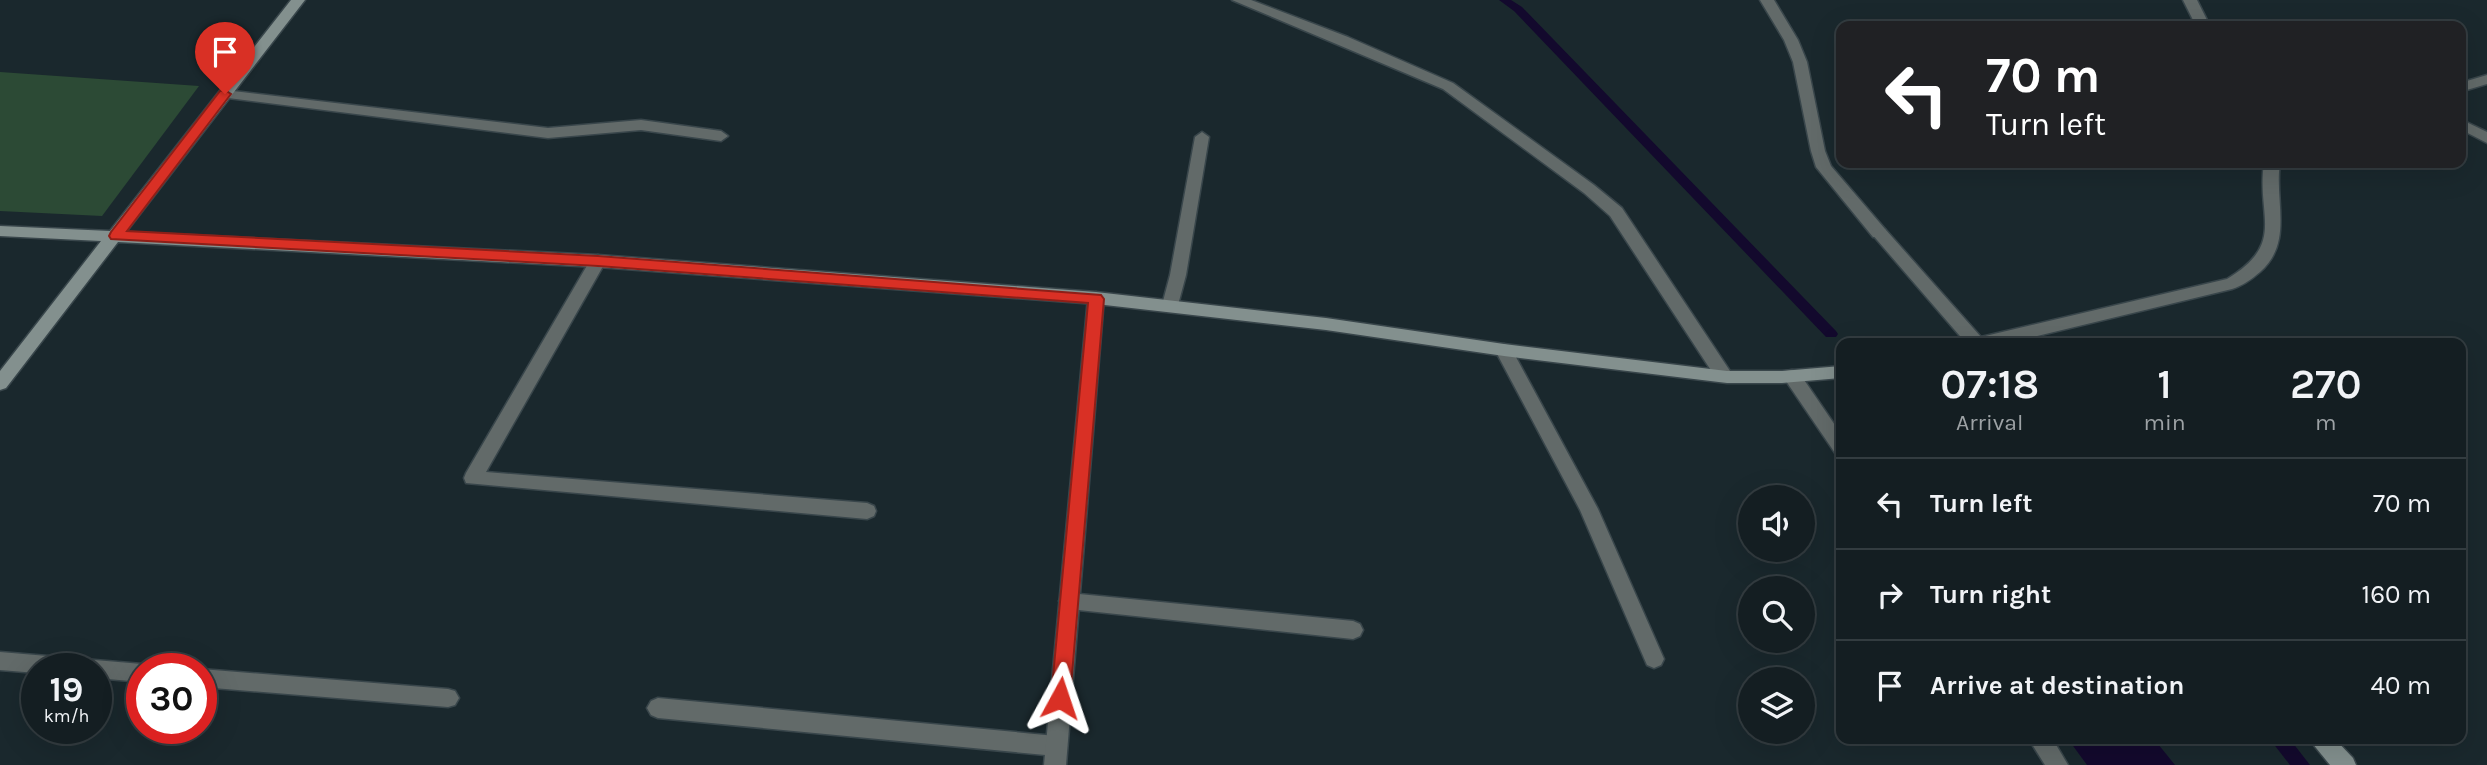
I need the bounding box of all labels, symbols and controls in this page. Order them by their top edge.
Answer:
pin [195,22,255,94]
icon: arrive [206,33,244,71]
text: 70 m [1986,47,2100,104]
icon: left [1871,49,1962,140]
text: Turn left [1986,106,2106,143]
text: 07:18 [1940,359,2039,409]
text: 1 [2157,359,2172,409]
text: 270 [2290,359,2362,409]
text: Arrival [1956,409,2023,436]
text: min [2143,409,2186,436]
text: m [2315,409,2337,436]
map controls [1738,485,1815,744]
button: sound [1738,485,1815,562]
icon: left [1871,485,1909,523]
text: Turn left [1930,488,2032,519]
text: 70 m [2373,488,2431,519]
button: search [1738,576,1815,653]
icon: right [1871,576,1909,614]
text: Turn right [1930,579,2051,610]
text: 160 m [2362,579,2431,610]
speed limit sign: 30 [126,653,217,744]
position arrow [1023,661,1097,735]
button: layers [1738,667,1815,744]
icon: arrive [1871,667,1909,705]
text: 19 [50,669,83,710]
text: Arrive at destination [1930,670,2184,701]
text: 40 m [2371,670,2431,701]
text: km/h [44,705,89,727]

